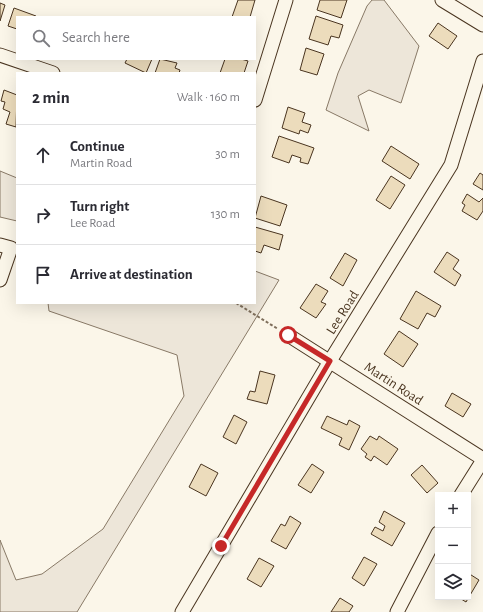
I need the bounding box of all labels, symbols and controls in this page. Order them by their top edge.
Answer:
search box [16,16,256,60]
icon: search [30,27,52,49]
text: Search here [62,30,130,45]
text: 2 min [32,89,70,106]
text: Walk · 160 m [177,91,240,104]
text: Continue [70,139,125,154]
icon: ahead [32,144,54,166]
text: 30 m [215,148,240,161]
text: Martin Road [70,157,132,170]
text: Turn right [70,199,129,214]
icon: right [32,204,54,226]
text: 130 m [211,208,240,221]
text: Lee Road [70,217,115,230]
icon: arrive [32,264,54,286]
text: Arrive at destination [70,267,193,282]
street label: Lee Road [324,288,362,337]
route start [279,326,297,344]
street label: Martin Road [362,360,425,408]
map controls [435,492,471,600]
button: + [435,492,471,528]
button: − [435,528,471,564]
route end [212,537,230,555]
button: layers [435,564,471,600]

